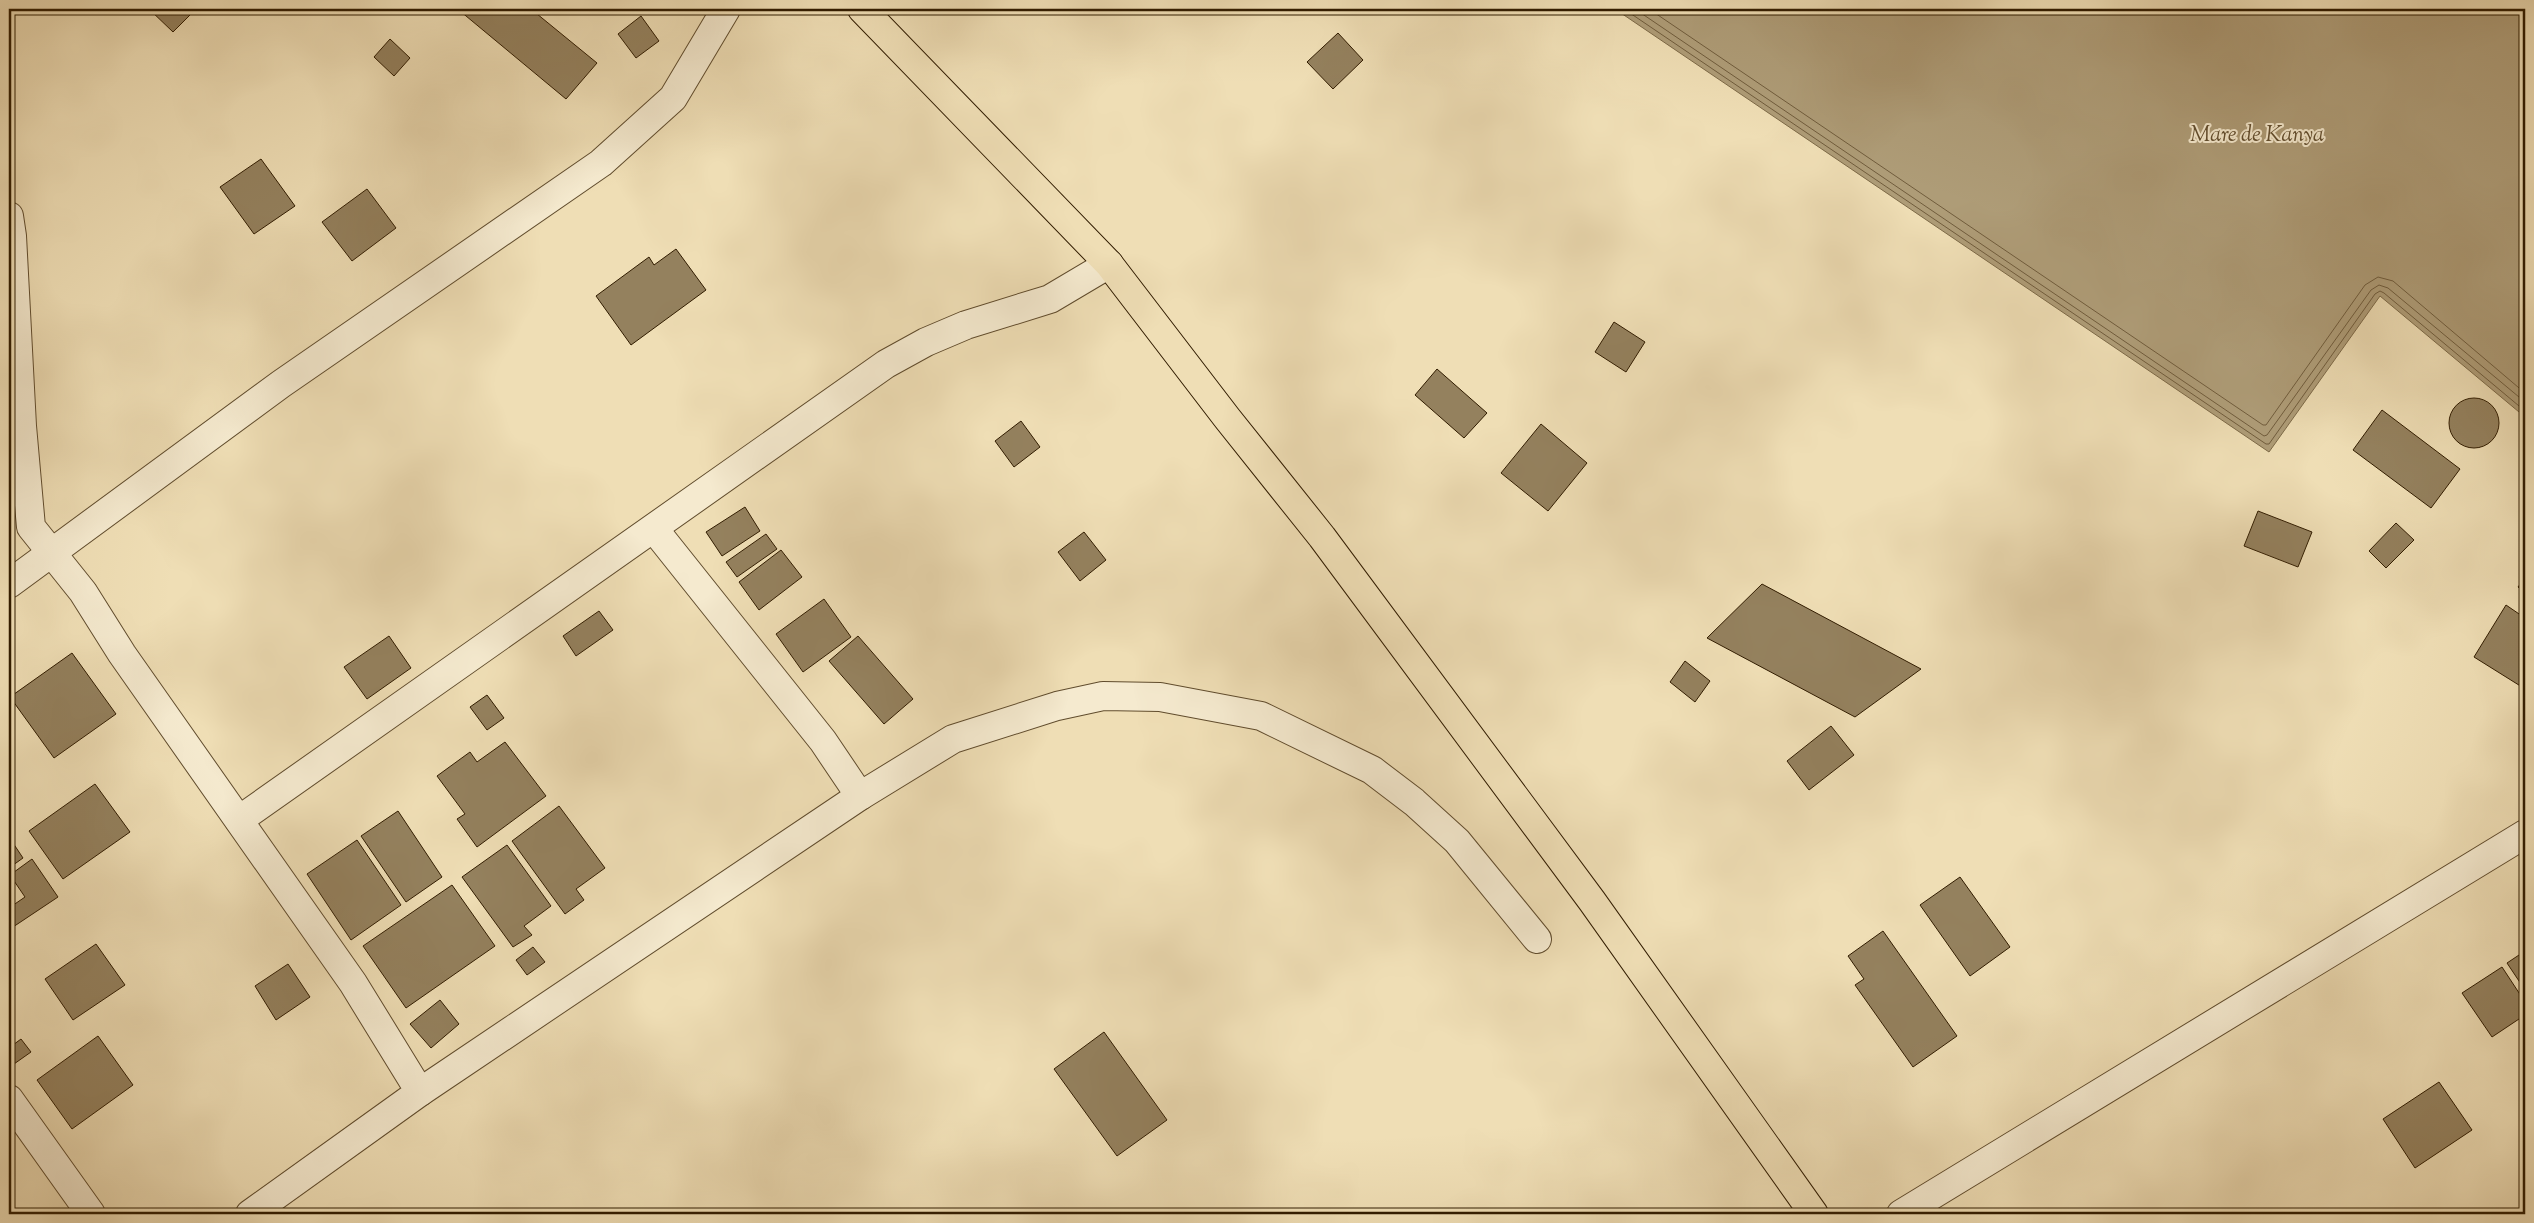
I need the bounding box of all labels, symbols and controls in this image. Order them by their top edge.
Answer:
water label: Mare de Kanya [2190,120,2324,152]

